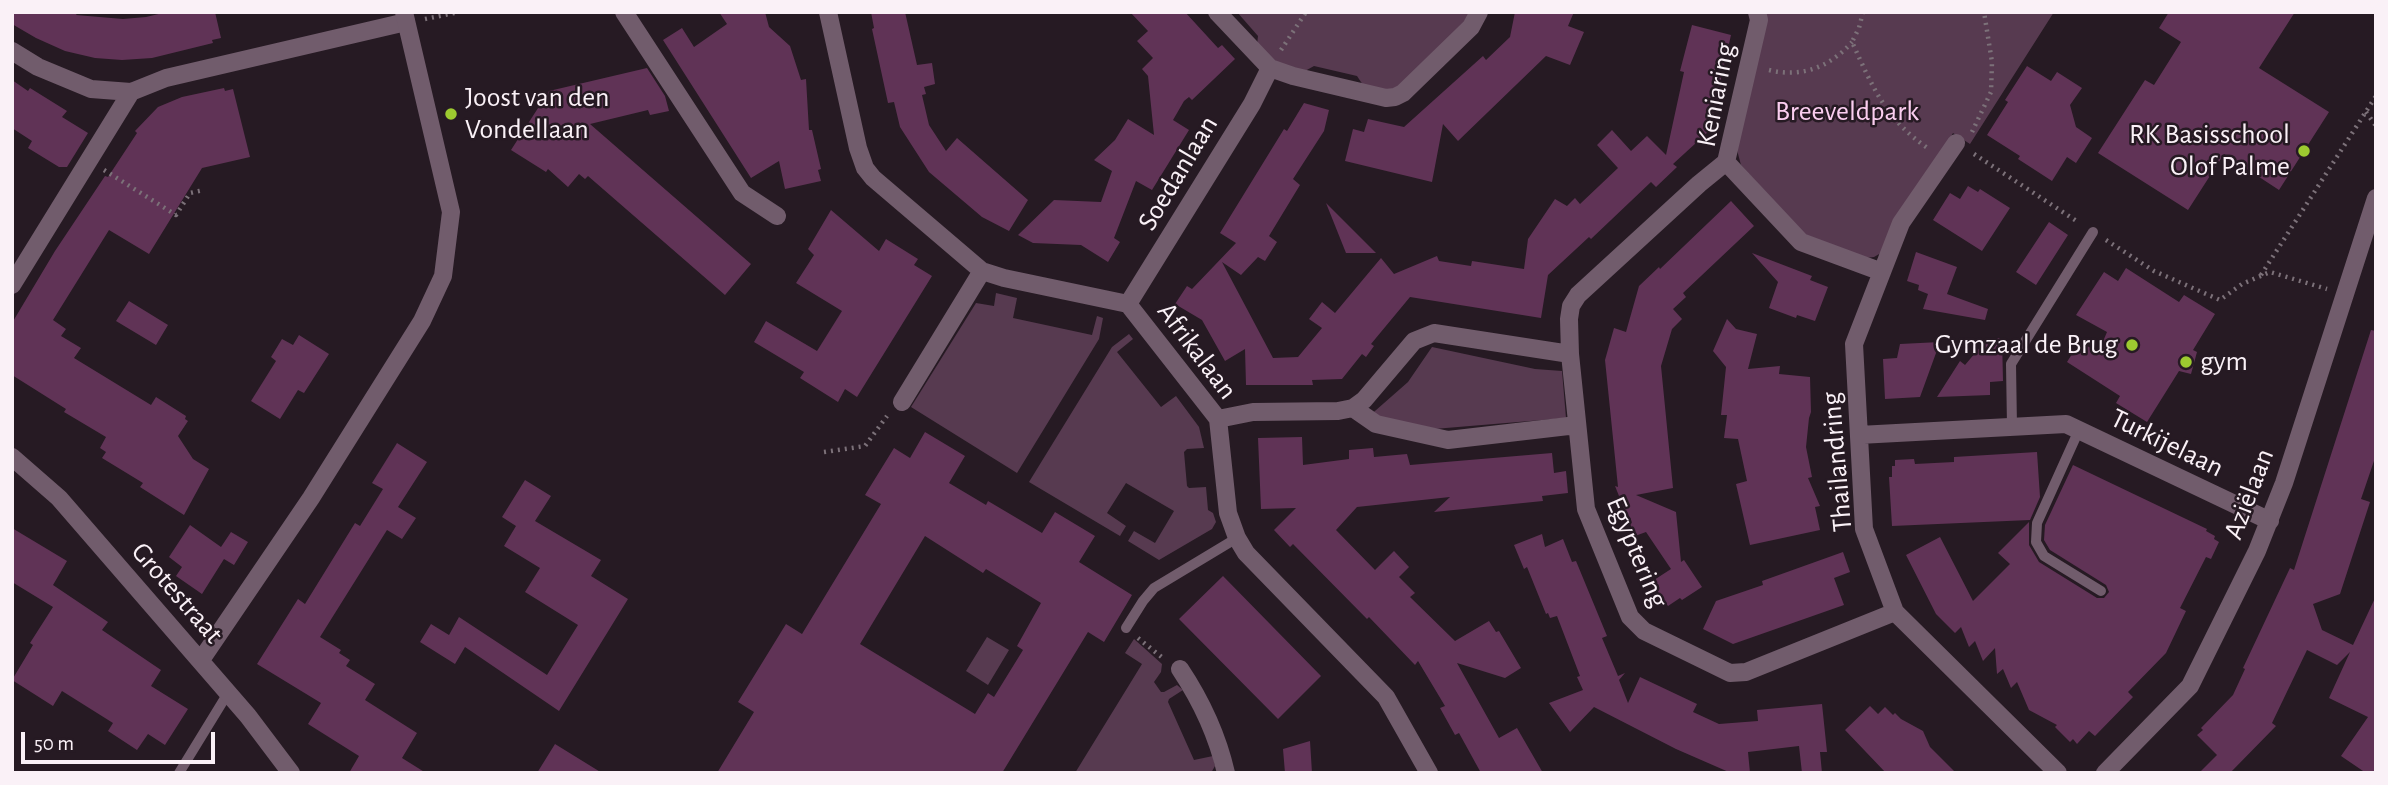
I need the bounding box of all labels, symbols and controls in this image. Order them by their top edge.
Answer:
street label: Keniaring [1689,40,1743,150]
place label: Joost van den Vondellaan [465,81,610,147]
park label: Breeveldpark [1775,95,1919,129]
marker: Joost van den Vondellaan [443,106,459,122]
street label: Soedanlaan [1131,110,1225,236]
place label: RK Basisschool Olof Palme [2129,118,2290,184]
marker: RK Basisschool Olof Palme [2296,143,2312,159]
street label: Afrikalaan [1150,296,1244,406]
place label: Gymzaal de Brug [1935,328,2118,362]
marker: Gymzaal de Brug [2124,337,2140,353]
place label: gym [2200,345,2248,379]
marker: gym [2178,354,2194,370]
street label: Thailandring [1814,391,1860,533]
street label: Turkijelaan [2105,401,2229,485]
street label: Aziëlaan [2216,444,2282,544]
street label: Egyptering [1599,491,1675,613]
street label: Grotestraat [124,535,230,651]
scale bar [24,718,219,762]
text: 50 m [34,733,74,754]

